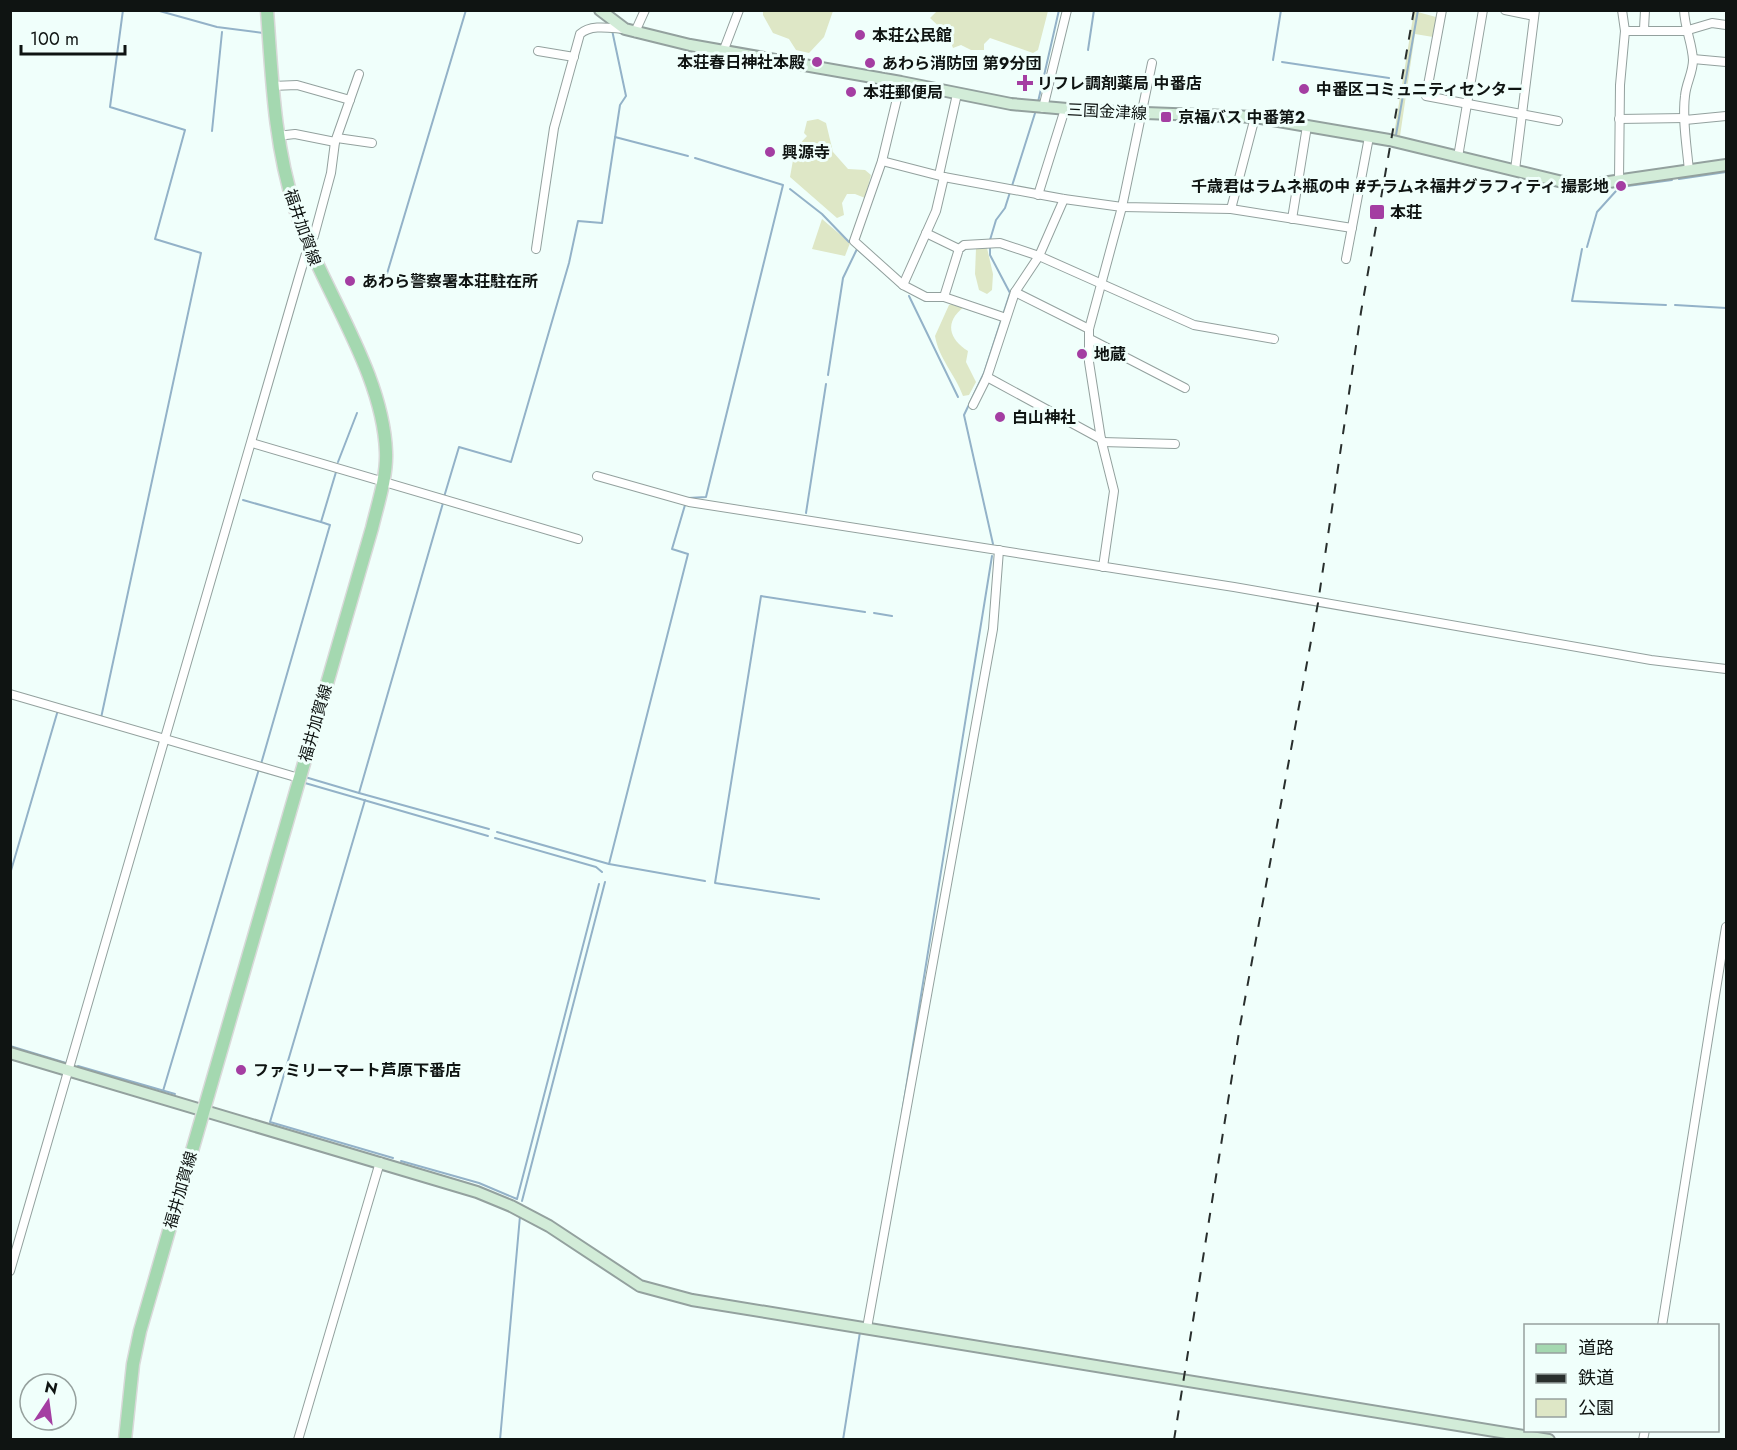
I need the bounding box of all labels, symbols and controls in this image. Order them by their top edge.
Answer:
scale bar [21,18,124,56]
place label: 本荘公民館 [872,24,952,47]
text: 100 m [30,26,79,52]
marker: 本荘公民館 [853,28,867,42]
place label: 本荘春日神社本殿 [677,51,805,74]
place label: あわら消防団 第9分団 [882,52,1042,75]
marker: 本荘春日神社本殿 [810,55,824,69]
marker: あわら消防団 第9分団 [863,56,877,70]
place label: リフレ調剤薬局 中番店 [1037,72,1202,95]
marker: リフレ調剤薬局 中番店 [1018,76,1032,90]
place label: 中番区コミュニティセンター [1316,78,1523,101]
place label: 本荘郵便局 [863,81,943,104]
marker: 中番区コミュニティセンター [1297,82,1311,96]
marker: 本荘郵便局 [844,85,858,99]
street label: 三国金津線 [1066,98,1148,125]
place label: 京福バス 中番第2 [1178,106,1305,129]
marker: 京福バス 中番第2 [1159,110,1173,124]
place label: 興源寺 [782,141,830,164]
marker: 興源寺 [763,145,777,159]
place label: 千歳君はラムネ瓶の中 #チラムネ福井グラフィティ 撮影地 [1191,175,1609,198]
marker: 千歳君はラムネ瓶の中 #チラムネ福井グラフィティ 撮影地 [1614,179,1628,193]
street label: 福井加賀線 [279,186,326,269]
place label: 本荘 [1390,201,1422,224]
marker: 本荘 [1368,203,1386,221]
place label: あわら警察署本荘駐在所 [362,270,538,293]
marker: あわら警察署本荘駐在所 [343,274,357,288]
place label: 地蔵 [1094,343,1126,366]
marker: 地蔵 [1075,347,1089,361]
place label: 白山神社 [1012,406,1076,429]
marker: 白山神社 [993,410,1007,424]
street label: 福井加賀線 [293,682,338,765]
place label: ファミリーマート芦原下番店 [253,1059,461,1082]
marker: ファミリーマート芦原下番店 [234,1063,248,1077]
street label: 福井加賀線 [158,1149,203,1232]
legend [1524,1324,1719,1432]
text: 道路 [1578,1335,1614,1361]
text: 鉄道 [1578,1365,1614,1391]
north arrow [18,1372,78,1432]
text: N [42,1375,60,1401]
text: 公園 [1578,1395,1614,1421]

